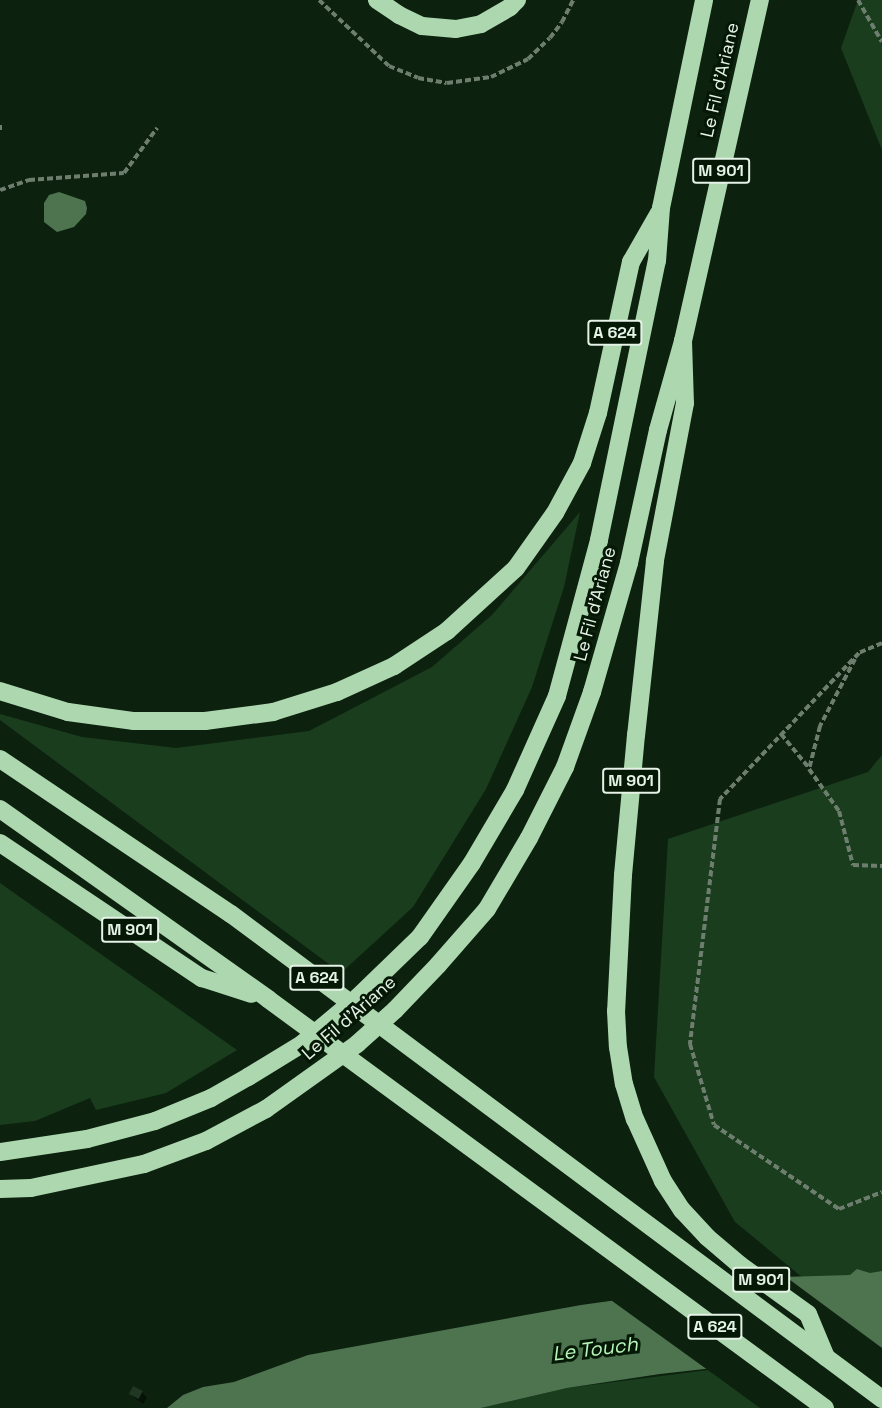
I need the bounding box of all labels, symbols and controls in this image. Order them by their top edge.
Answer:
street label: Le Fil d'Ariane [696,20,744,140]
road number: M 901 [691,158,751,184]
road number: A 624 [586,320,644,346]
street label: Le Fil d'Ariane [569,545,621,663]
road number: M 901 [601,768,661,794]
road number: M 901 [100,917,160,943]
road number: A 624 [288,965,346,991]
street label: Le Fil d'Ariane [298,971,400,1065]
road number: M 901 [731,1267,791,1293]
road number: A 624 [686,1314,744,1340]
water label: Le Touch [551,1332,639,1366]

